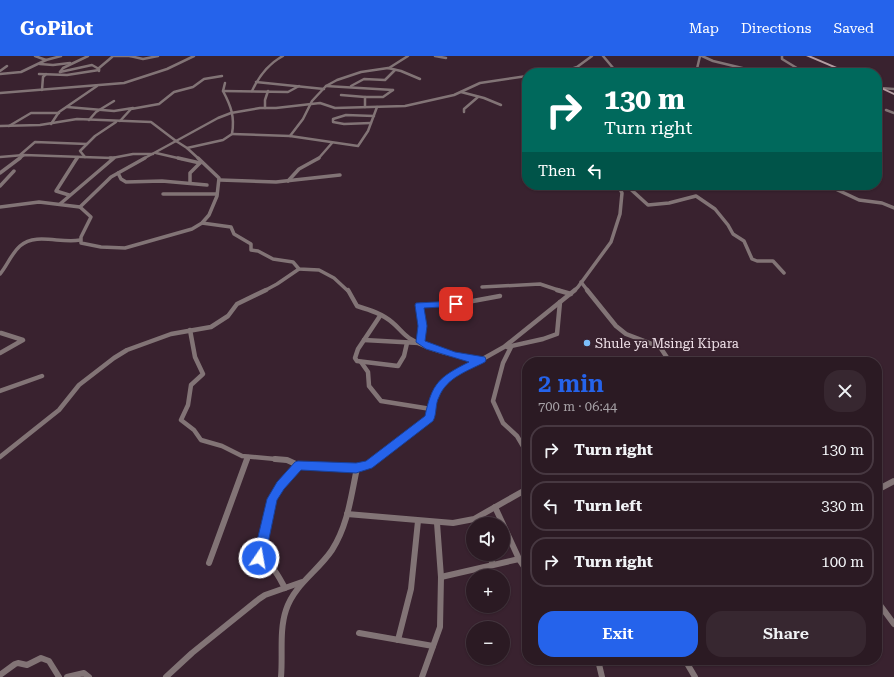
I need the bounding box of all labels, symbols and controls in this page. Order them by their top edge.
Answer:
text: GoPilot [20,17,93,40]
text: Map [689,20,719,36]
text: Directions [741,20,811,36]
text: Saved [833,20,874,36]
text: 130 m [604,83,685,116]
icon: right [538,84,590,136]
text: Turn right [604,117,692,138]
icon: left [584,160,606,182]
text: Then [538,162,576,180]
pin [439,287,473,321]
icon: arrive [445,293,467,315]
place label: Shule ya Msingi Kipara [595,336,739,351]
marker: Shule ya Msingi Kipara [582,338,592,348]
text: 2 min [538,370,604,398]
button: close [824,370,866,412]
text: 700 m · 06:44 [538,399,617,414]
icon: right [540,439,562,461]
text: Turn right [574,441,653,459]
text: 130 m [821,441,864,459]
icon: left [540,495,562,517]
text: Turn left [574,497,642,515]
text: 330 m [821,497,864,515]
map controls [466,517,510,665]
button: sound [466,517,510,561]
position arrow [238,537,280,579]
icon: right [540,551,562,573]
text: Turn right [574,553,653,571]
text: 100 m [821,553,864,571]
button: + [466,569,510,613]
button: Exit [538,611,698,657]
button: Share [706,611,866,657]
button: − [466,621,510,665]

